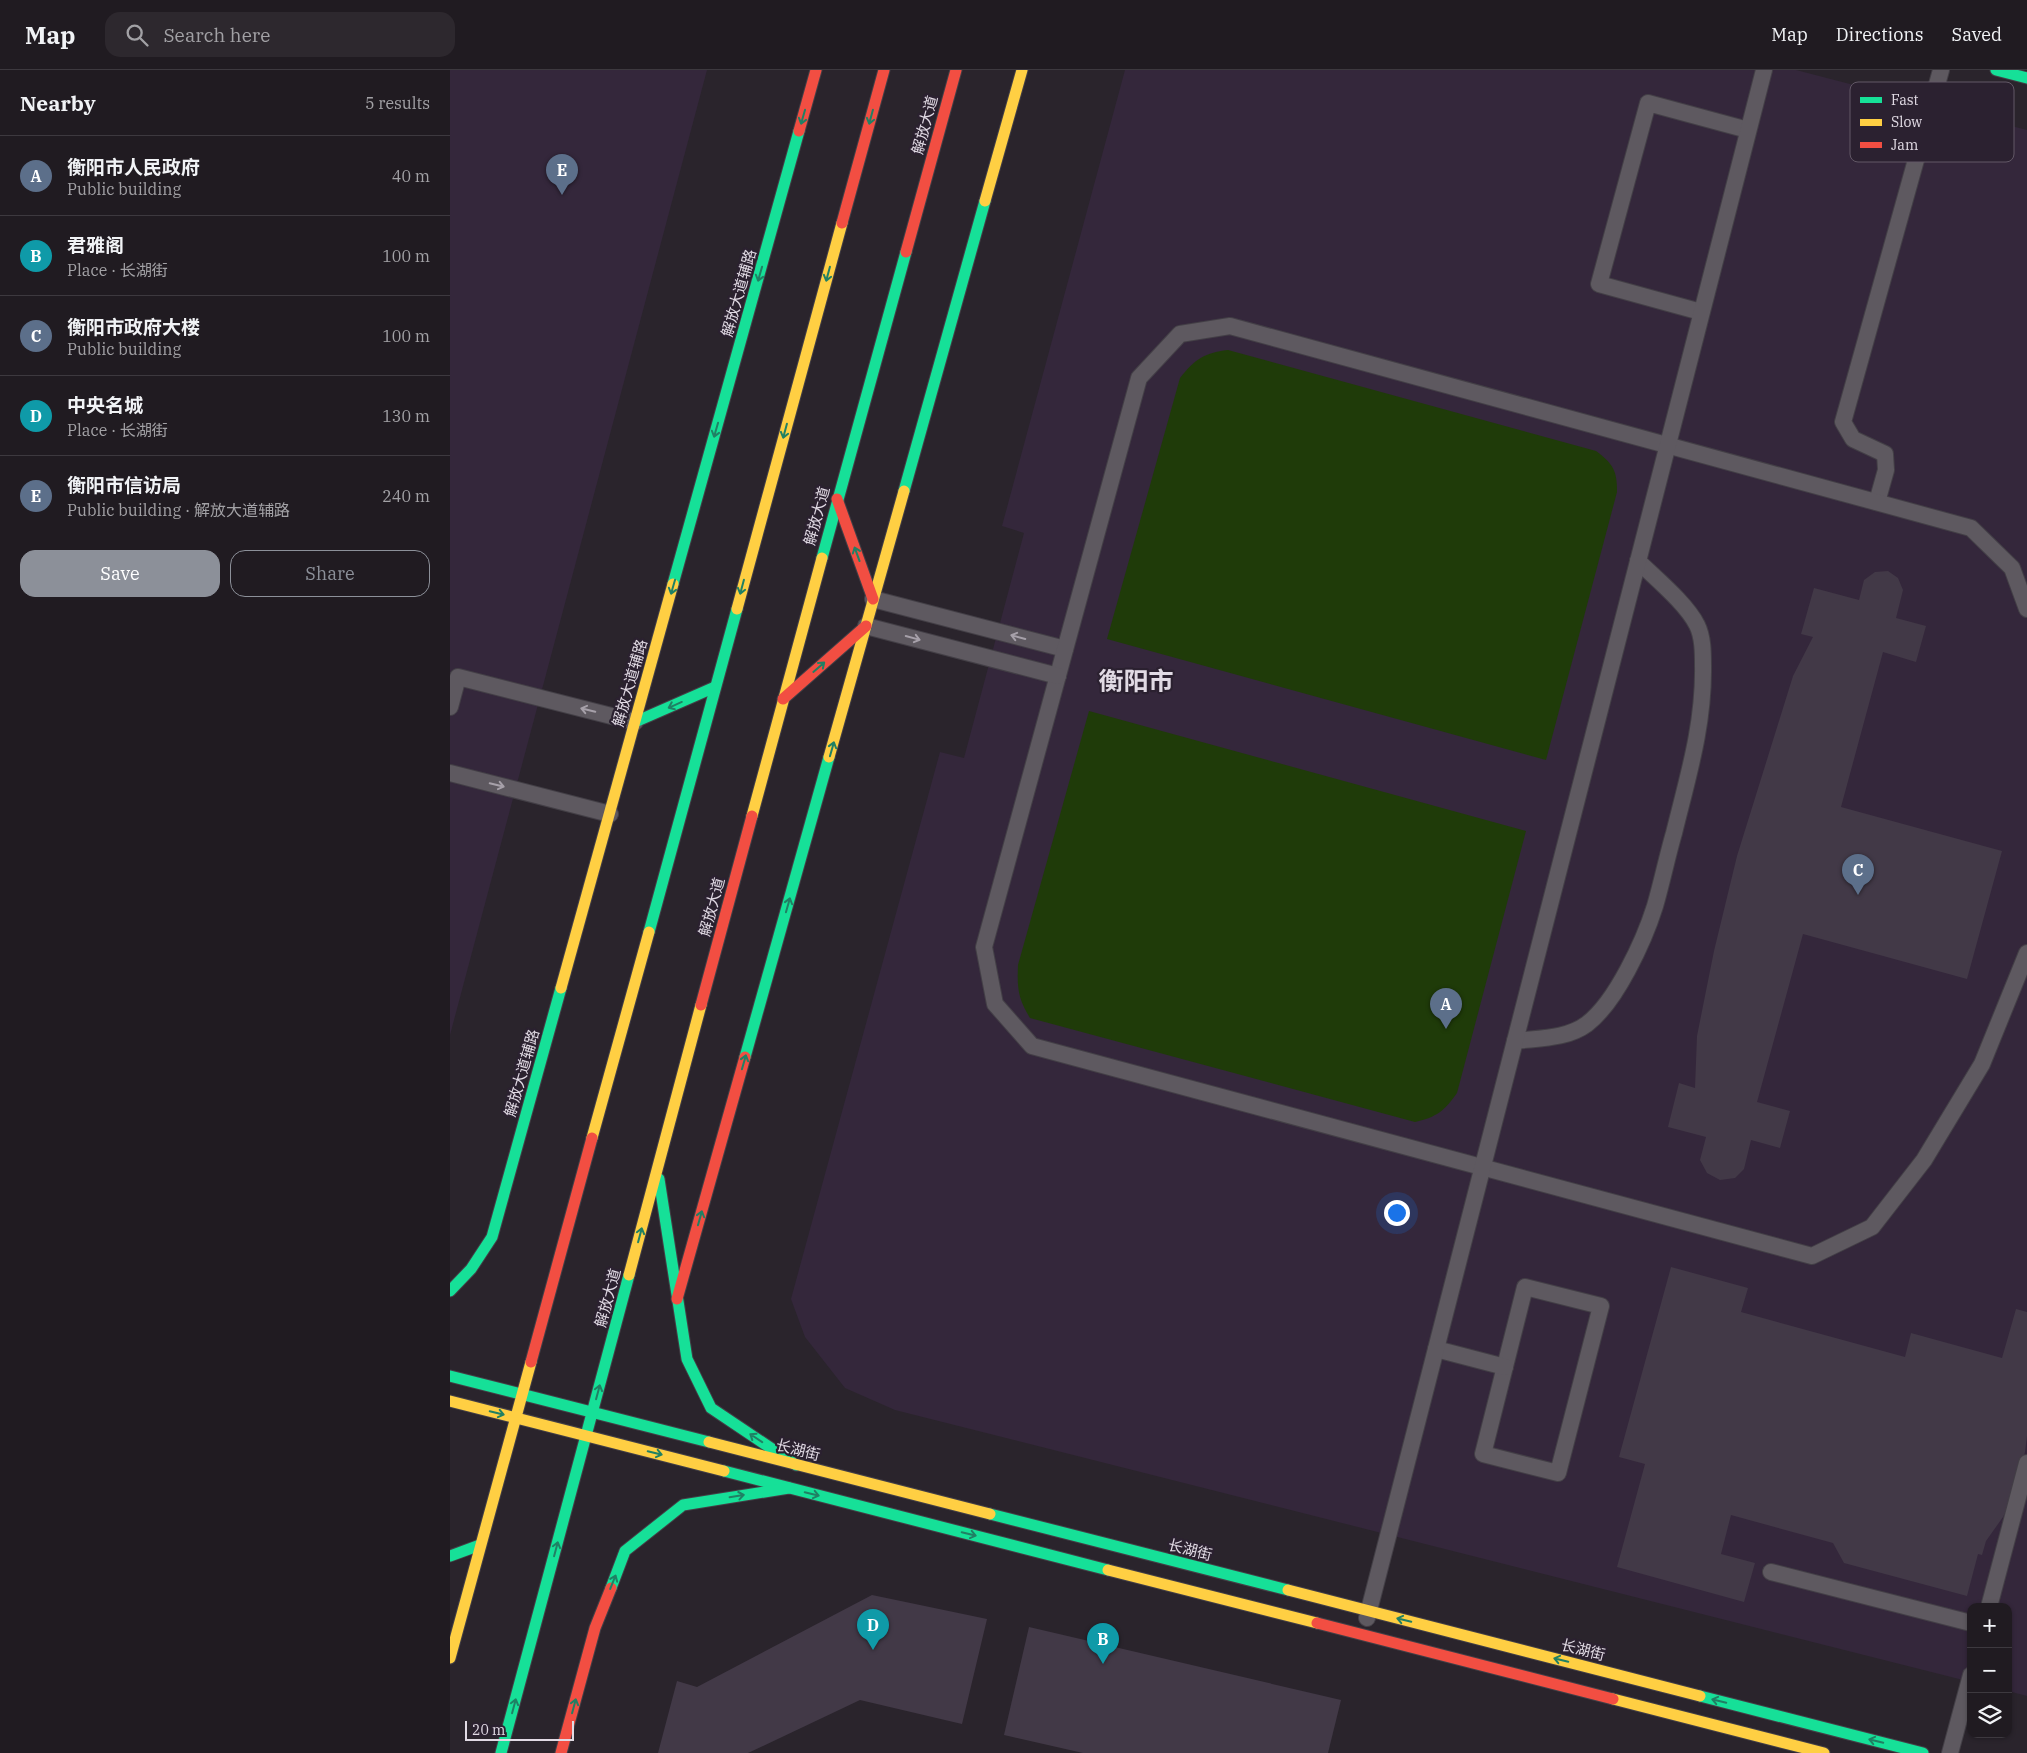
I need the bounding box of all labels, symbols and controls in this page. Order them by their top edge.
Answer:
search box [105,12,455,57]
text: Map [25,19,75,51]
icon: search [123,21,151,49]
text: Search here [163,23,270,47]
text: Map [1771,23,1808,46]
text: Directions [1836,23,1924,46]
text: Saved [1952,23,2002,46]
legend [1850,82,2014,162]
text: Nearby [20,89,96,117]
text: Fast [1891,91,1919,109]
text: 5 results [365,93,430,113]
street label: 解放大道 [908,93,941,156]
one-way arrow [798,109,808,125]
one-way arrow [865,109,875,125]
text: Slow [1891,113,1922,131]
text: Jam [1891,136,1918,154]
pin: E [546,154,578,195]
text: 衡阳市人民政府 [67,155,200,179]
text: A [30,166,42,186]
text: 40 m [392,166,430,186]
text: Public building [67,179,181,199]
text: 君雅阁 [67,233,124,257]
text: B [30,246,42,266]
text: 100 m [382,246,430,266]
street label: 解放大道辅路 [717,247,760,339]
text: Place · 长湖街 [67,260,168,280]
one-way arrow [754,265,764,281]
one-way arrow [823,265,832,281]
text: 衡阳市政府大楼 [67,315,200,339]
text: C [31,326,41,346]
text: 100 m [382,326,430,346]
text: Public building [67,339,181,359]
text: 中央名城 [67,393,143,417]
text: D [30,406,42,426]
text: 130 m [382,406,430,426]
text: Place · 长湖街 [67,420,168,440]
one-way arrow [711,422,721,438]
one-way arrow [780,422,789,438]
text: 衡阳市信访局 [67,473,181,497]
street label: 解放大道 [800,484,833,547]
text: E [31,486,41,506]
text: 240 m [382,486,430,506]
text: Public building · 解放大道辅路 [67,500,290,520]
one-way arrow [852,546,861,562]
button: Save [20,550,220,597]
button: Share [230,550,430,597]
one-way arrow [667,578,677,594]
one-way arrow [737,579,747,595]
one-way arrow [1010,632,1026,641]
one-way arrow [905,634,921,644]
street label: 解放大道辅路 [608,637,651,729]
one-way arrow [813,661,826,673]
district label: 衡阳市 [1098,664,1174,697]
one-way arrow [668,700,683,710]
one-way arrow [580,705,596,714]
one-way arrow [827,741,837,757]
one-way arrow [489,781,505,791]
pin: C [1842,854,1874,895]
street label: 解放大道 [695,875,728,938]
one-way arrow [784,898,793,914]
pin: A [1430,988,1462,1029]
street label: 解放大道辅路 [500,1027,543,1119]
one-way arrow [740,1054,749,1070]
your location [1384,1200,1410,1226]
one-way arrow [696,1210,705,1226]
one-way arrow [636,1227,645,1243]
street label: 解放大道 [591,1266,624,1329]
one-way arrow [594,1385,603,1401]
one-way arrow [489,1409,505,1418]
one-way arrow [749,1432,763,1442]
street label: 长湖街 [774,1435,822,1464]
one-way arrow [646,1449,662,1458]
one-way arrow [804,1489,820,1499]
one-way arrow [729,1491,745,1501]
one-way arrow [961,1530,977,1539]
street label: 长湖街 [1166,1535,1214,1564]
one-way arrow [551,1541,561,1557]
one-way arrow [609,1575,618,1591]
map controls [1967,1603,2012,1738]
button: + [1967,1603,2012,1648]
pin: D [857,1609,889,1650]
one-way arrow [1396,1615,1412,1624]
pin: B [1087,1623,1119,1664]
street label: 长湖街 [1559,1635,1607,1664]
button: − [1967,1648,2012,1693]
one-way arrow [1554,1655,1570,1664]
button: layers [1967,1693,2012,1738]
one-way arrow [1711,1695,1727,1705]
one-way arrow [510,1698,519,1714]
one-way arrow [569,1698,579,1714]
scale bar [465,1718,574,1741]
text: 20 m [472,1721,505,1739]
one-way arrow [1869,1736,1885,1745]

